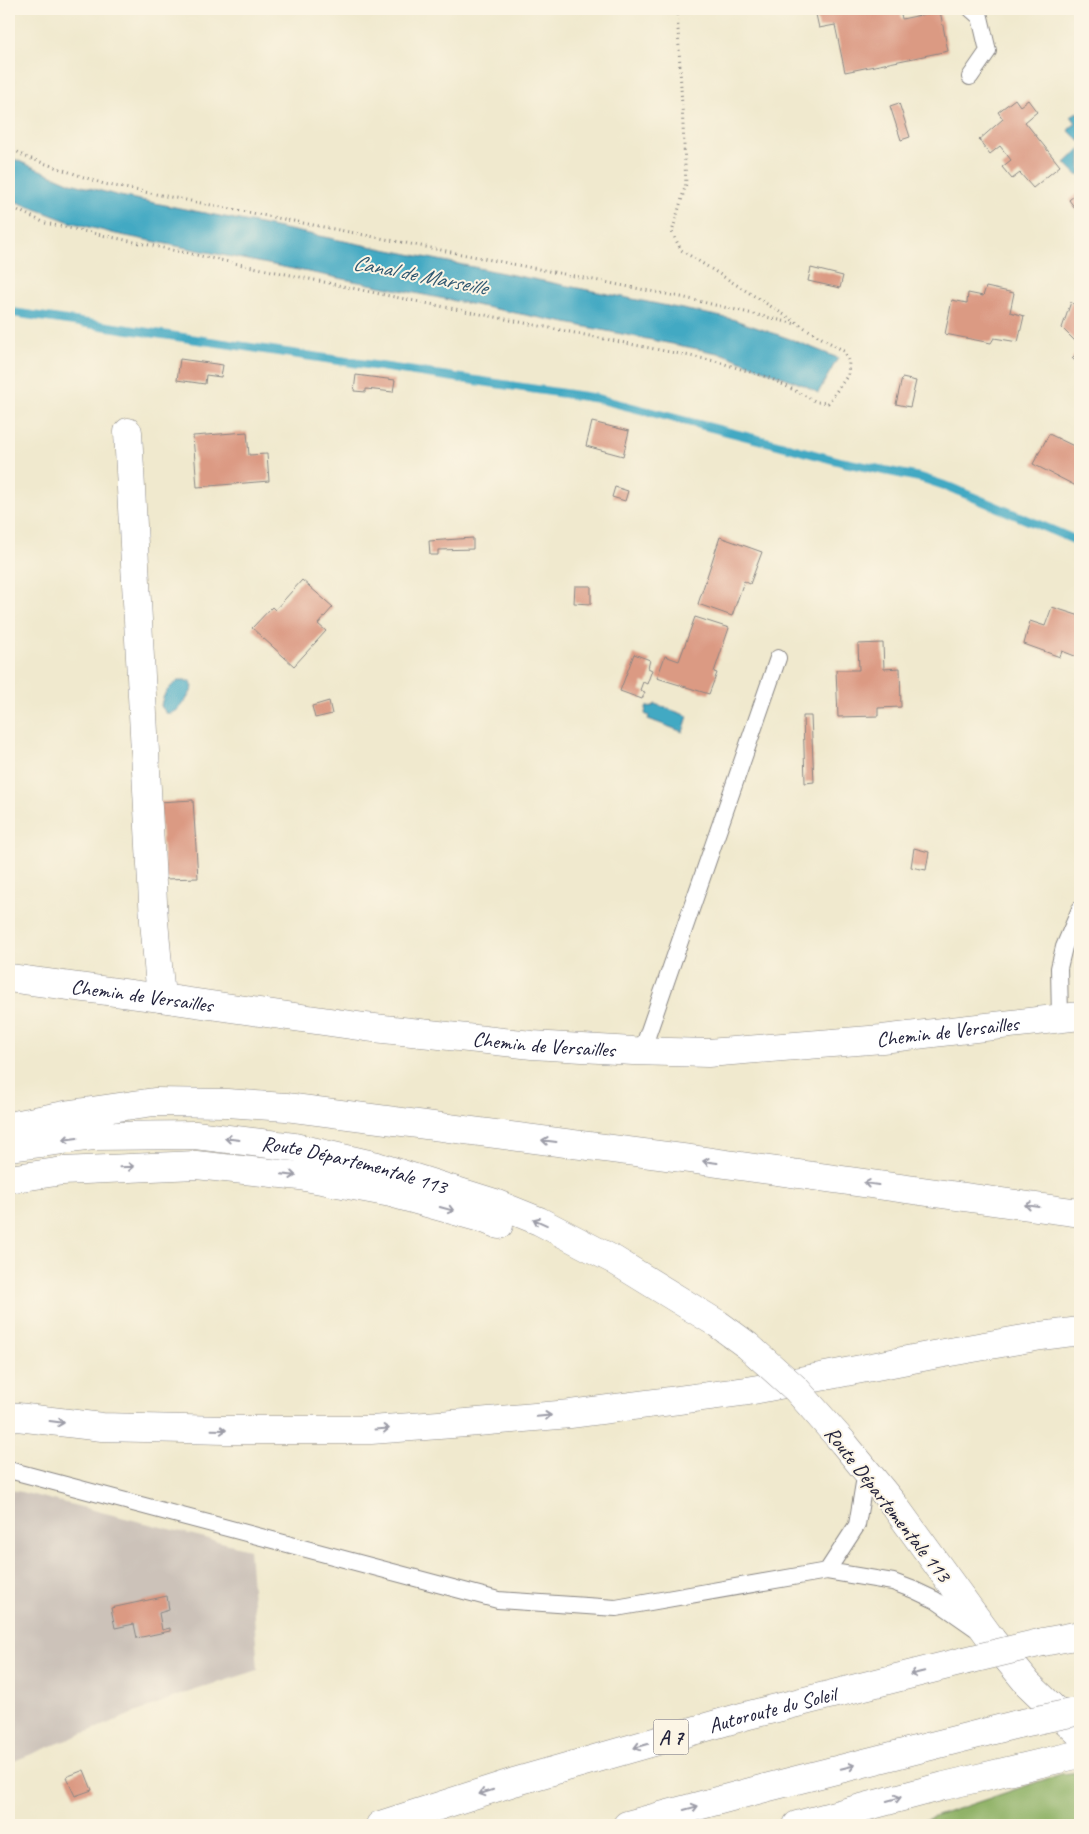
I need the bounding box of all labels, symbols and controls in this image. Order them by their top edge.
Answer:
water label: Canal de Marseille [351,248,493,302]
street label: Chemin de Versailles [69,973,216,1018]
street label: Chemin de Versailles [876,1010,1022,1052]
street label: Chemin de Versailles [471,1026,617,1063]
street label: Route Départementale 113 [260,1130,452,1201]
one-way arrow [62,1134,78,1144]
one-way arrow [224,1134,240,1144]
one-way arrow [541,1136,557,1146]
one-way arrow [702,1156,718,1166]
one-way arrow [118,1163,134,1172]
one-way arrow [280,1170,296,1180]
one-way arrow [863,1179,879,1189]
one-way arrow [1024,1201,1040,1211]
one-way arrow [439,1205,455,1214]
one-way arrow [533,1216,548,1226]
one-way arrow [535,1412,551,1421]
one-way arrow [49,1417,65,1427]
street label: Route Départementale 113 [819,1421,958,1588]
one-way arrow [373,1424,389,1433]
one-way arrow [211,1425,227,1435]
one-way arrow [909,1669,925,1678]
street label: Autoroute du Soleil [706,1680,842,1739]
road number: A 7 [654,1720,688,1754]
one-way arrow [634,1741,650,1751]
one-way arrow [840,1762,856,1771]
one-way arrow [478,1787,494,1797]
one-way arrow [886,1794,902,1803]
one-way arrow [683,1803,699,1812]

